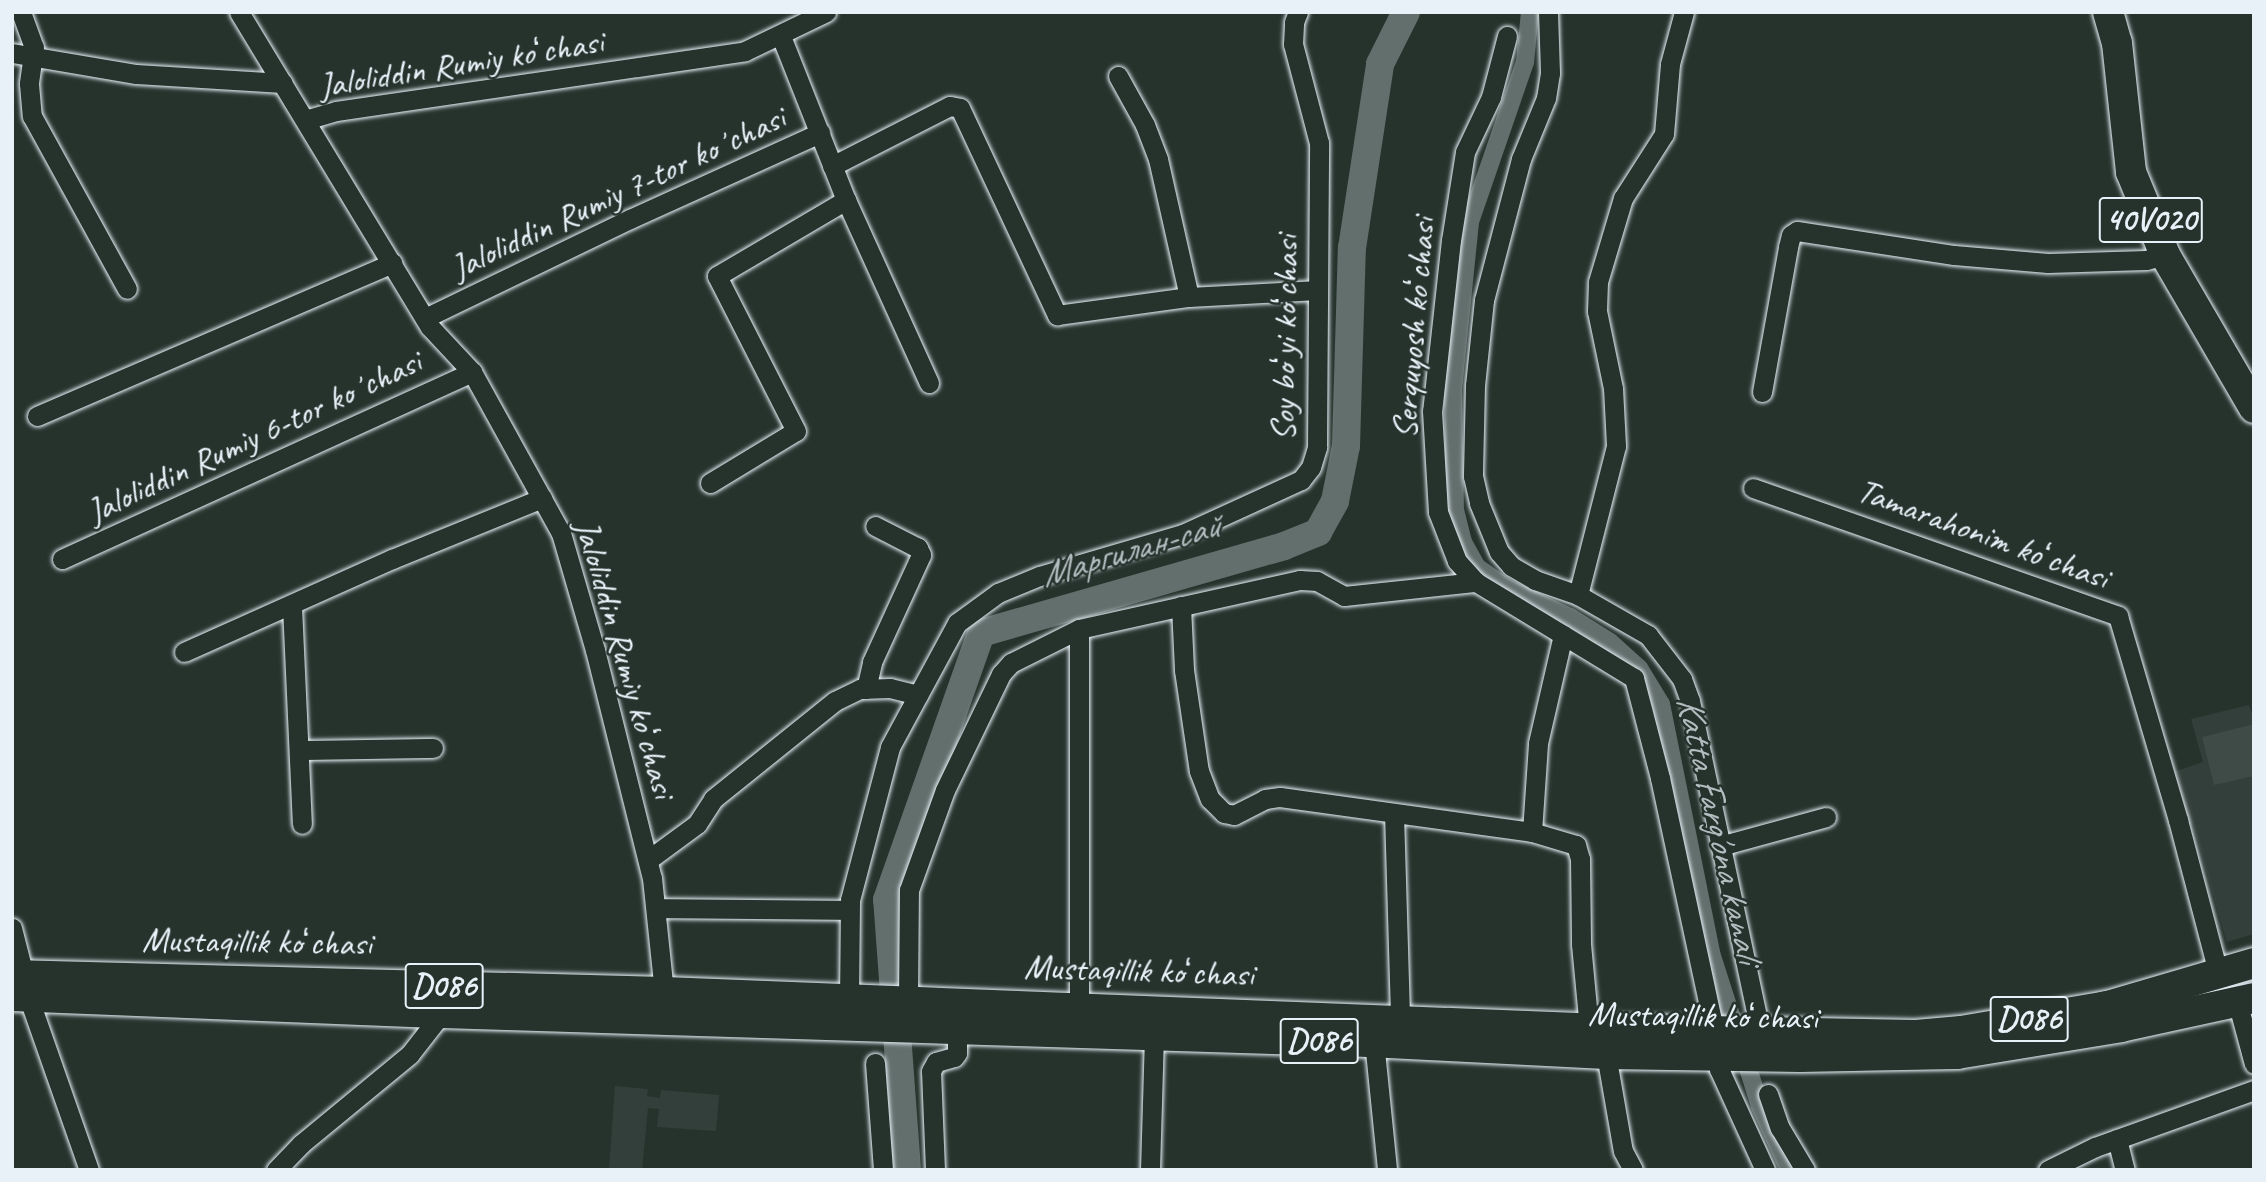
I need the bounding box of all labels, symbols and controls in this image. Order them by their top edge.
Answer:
street label: Jaloliddin Rumiy koʻchasi [316,21,606,107]
street label: Jaloliddin Rumiy 7-tor koʼchasi [444,97,792,289]
road number: 40V020 [2098,190,2204,249]
street label: Serquyosh koʻchasi [1383,215,1445,441]
street label: Soy boʻyi koʻchasi [1262,234,1308,442]
street label: Jaloliddin Rumiy 6-tor koʼchasi [80,341,428,533]
street label: Tamarahonim koʻchasi [1852,469,2114,599]
water label: Маргилан-сай [1036,503,1224,597]
street label: Jaloliddin Rumiy koʻchasi [565,515,685,803]
water label: Katta Farg'ona kanali [1667,692,1771,966]
street label: Mustaqillik koʻchasi [142,919,372,965]
street label: Mustaqillik koʻchasi [1023,946,1255,996]
road number: D086 [404,956,484,1016]
road number: D086 [1989,990,2069,1049]
street label: Mustaqillik koʻchasi [1588,993,1818,1039]
road number: D086 [1279,1012,1359,1070]

